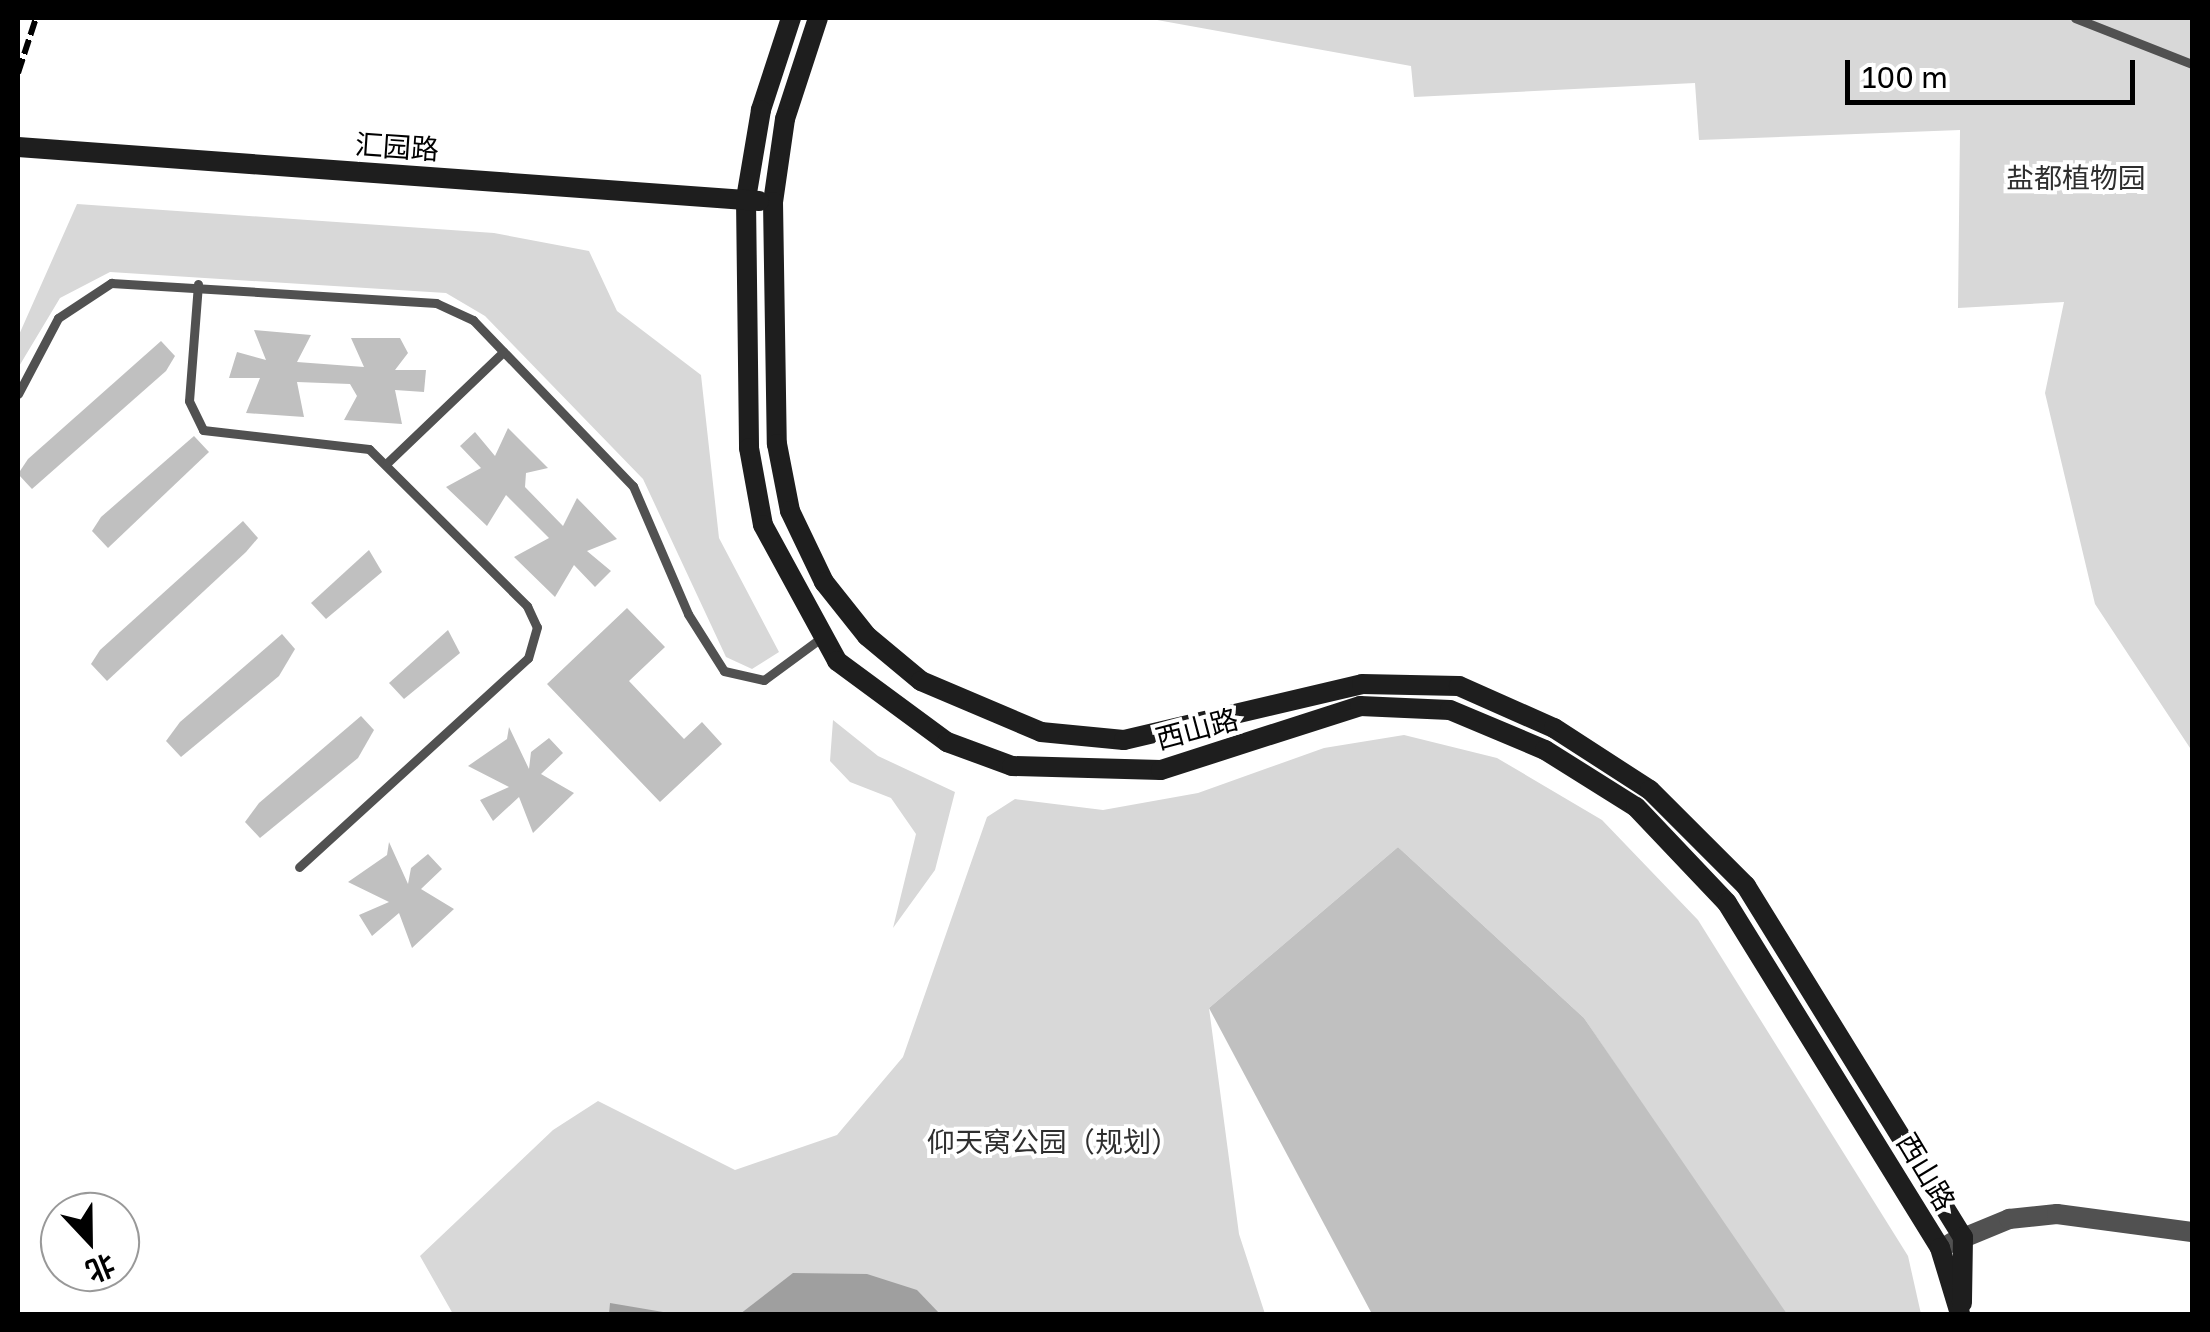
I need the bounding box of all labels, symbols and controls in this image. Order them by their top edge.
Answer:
scale bar [1850,40,2140,102]
text: 100 m [1862,59,1948,95]
street label: 汇园路 [354,127,440,167]
park label: 盐都植物园 [2006,161,2146,195]
street label: 西山路 [1152,702,1242,756]
park label: 仰天窝公园（规划） [927,1125,1179,1159]
street label: 西山路 [1890,1127,1962,1217]
north arrow [40,1192,140,1292]
text: 北 [82,1248,120,1289]

